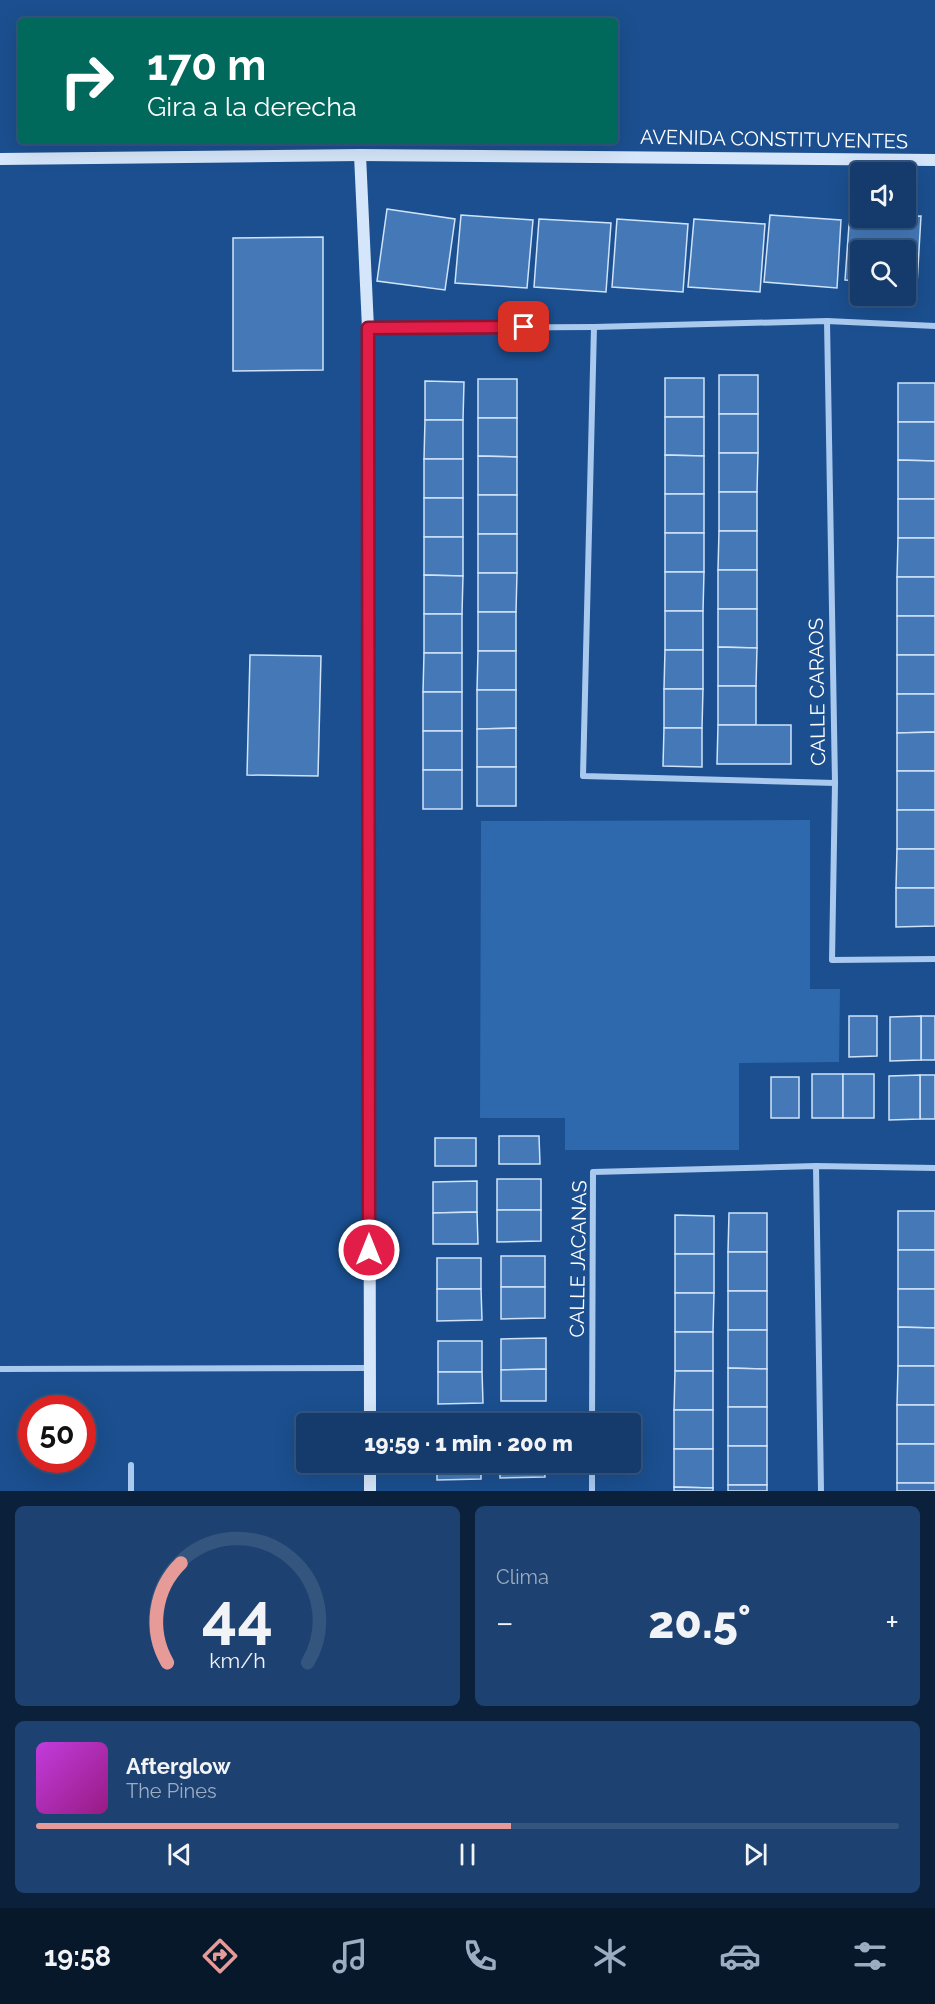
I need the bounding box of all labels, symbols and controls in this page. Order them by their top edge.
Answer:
text: 170 m [147,41,266,90]
icon: right [48,42,126,120]
text: Gira a la derecha [147,91,357,122]
street label: AVENIDA CONSTITUYENTES [640,125,908,153]
map controls [850,162,916,306]
button: sound [850,162,916,228]
button: search [850,240,916,306]
pin [498,301,549,352]
icon: arrive [507,310,540,343]
street label: CALLE CARAOS [804,618,830,766]
street label: CALLE JACANAS [565,1180,591,1338]
position arrow [337,1218,401,1282]
speed limit sign: 50 [18,1395,96,1473]
text: 19:59 · 1 min · 200 m [364,1430,573,1456]
text: Clima [496,1565,549,1589]
text: 44 [202,1578,273,1652]
text: 20.5° [648,1596,751,1649]
text: − [496,1603,514,1642]
text: + [885,1603,899,1642]
text: km/h [209,1648,266,1673]
text: Afterglow [126,1753,231,1779]
text: The Pines [126,1779,217,1803]
icon: previous [163,1838,196,1871]
icon: pause [451,1838,484,1871]
icon: next [739,1838,772,1871]
icon: directions [199,1935,241,1977]
icon: music [329,1935,371,1977]
icon: phone [459,1935,501,1977]
icon: climate [589,1935,631,1977]
icon: car [719,1935,761,1977]
icon: filters [849,1935,891,1977]
text: 19:58 [44,1941,111,1972]

